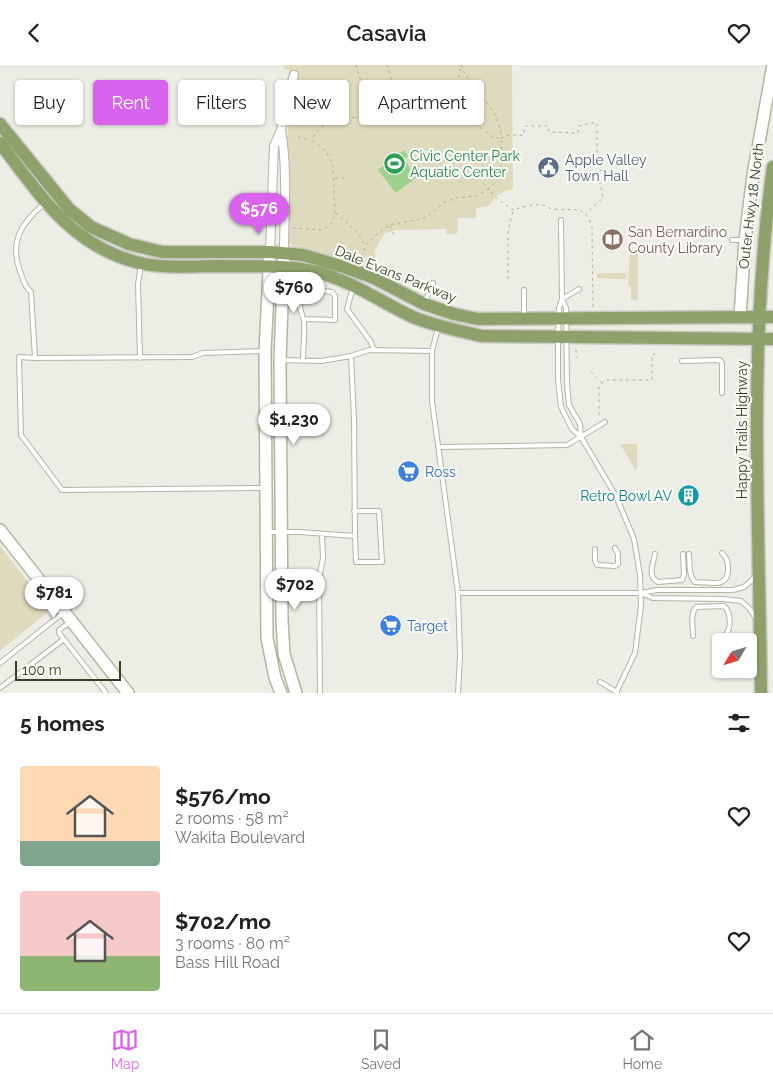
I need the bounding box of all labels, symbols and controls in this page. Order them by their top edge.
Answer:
icon: back [20,19,48,47]
icon: heart [725,19,753,47]
text: Casavia [347,20,426,46]
chip: Buy [15,80,83,125]
chip: Rent [93,80,168,125]
chip: Filters [178,80,265,125]
chip: New [275,80,349,125]
chip: Apartment [359,80,484,125]
street label: Outer Hwy 18 North [735,142,767,270]
place label: Civic Center Park Aquatic Center [410,148,520,180]
sports icon: Civic Center Park Aquatic Center [382,152,406,176]
place label: Apple Valley Town Hall [565,152,647,184]
public building icon: Apple Valley Town Hall [537,156,561,180]
pin: $576 [229,193,289,235]
text: $576 [240,199,278,218]
place label: San Bernardino County Library [628,224,727,256]
library icon: San Bernardino County Library [600,228,624,252]
street label: Dale Evans Parkway [333,242,459,306]
pin: $760 [264,271,324,314]
text: $760 [275,278,313,297]
street label: Happy Trails Highway [734,360,750,499]
pin: $1,230 [253,403,335,446]
text: $1,230 [269,410,319,429]
supermarket icon: Ross [397,460,421,484]
place label: Ross [425,464,456,480]
building icon: Retro Bowl AV [676,484,700,508]
place label: Retro Bowl AV [580,488,672,504]
pin: $702 [265,569,325,611]
text: $702 [276,575,314,594]
pin: $781 [24,577,84,619]
text: $781 [36,583,72,602]
supermarket icon: Target [379,614,403,638]
place label: Target [407,618,448,634]
north arrow [712,633,758,677]
map controls [712,633,757,678]
scale bar [15,658,121,681]
text: 100 m [22,662,62,678]
icon: filters [725,709,753,737]
text: 5 homes [20,711,105,736]
text: $576/mo [175,784,271,809]
icon: home [60,786,120,846]
icon: heart [725,802,753,830]
text: 2 rooms · 58 m² [175,809,289,828]
text: Wakita Boulevard [175,828,305,847]
text: $702/mo [175,909,271,934]
icon: home [60,911,120,971]
icon: heart [725,927,753,955]
text: 3 rooms · 80 m² [175,934,290,953]
text: Bass Hill Road [175,953,280,972]
tab: Map [111,1026,139,1072]
tab: Saved [361,1026,401,1072]
tab: Home [623,1026,662,1072]

